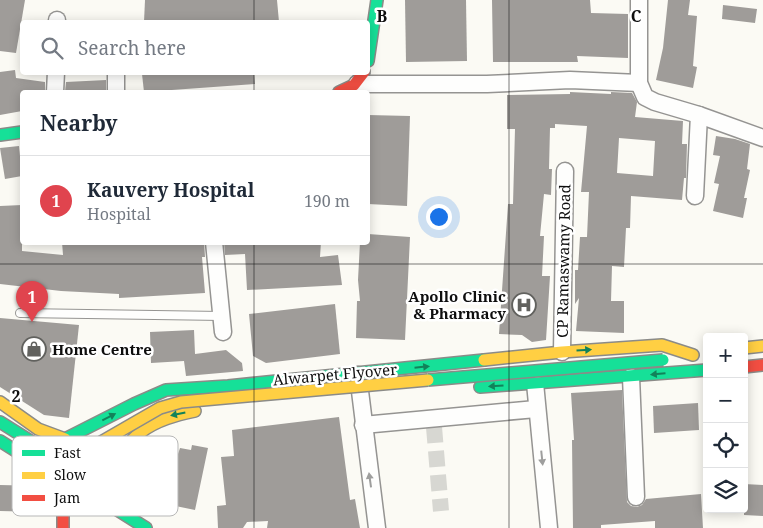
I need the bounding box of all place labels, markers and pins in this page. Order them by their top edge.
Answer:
pin: 1 [16,281,48,322]
place label: Apollo Clinic & Pharmacy [408,286,506,323]
hospital icon: Apollo Clinic & Pharmacy [511,292,537,318]
shop icon: Home Centre [21,336,47,362]
place label: Home Centre [52,339,152,359]

